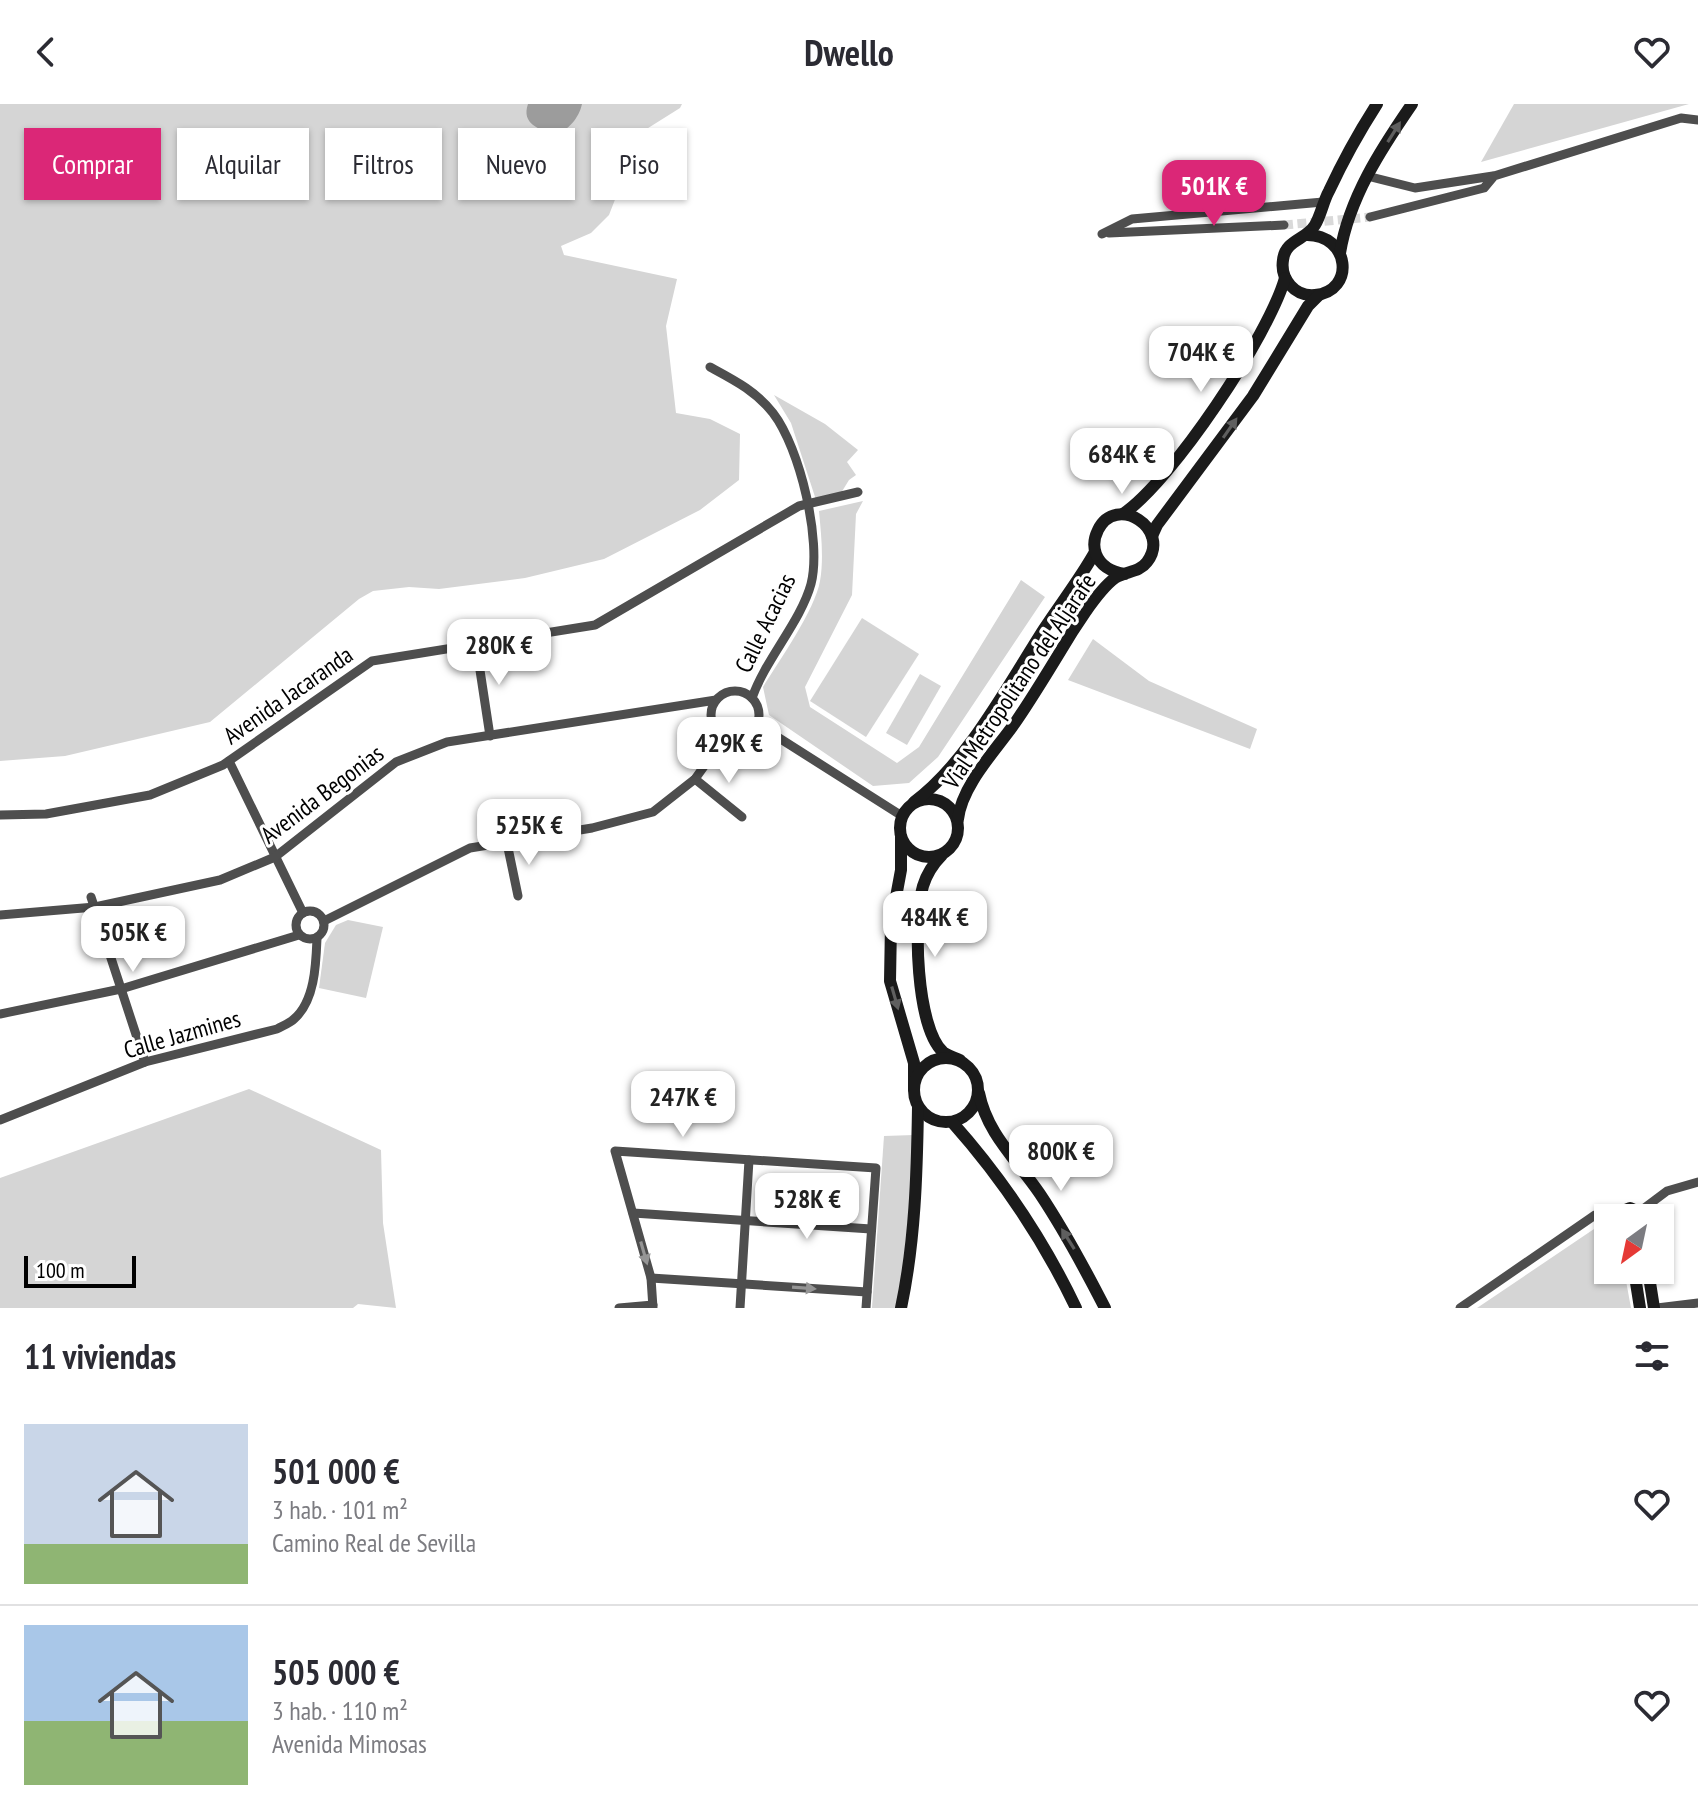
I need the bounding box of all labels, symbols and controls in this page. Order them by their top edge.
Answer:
text: Dwello [804,29,894,76]
icon: back [24,30,68,74]
icon: heart [1630,30,1674,74]
one-way arrow [1387,121,1402,142]
chip: Comprar [24,128,161,200]
chip: Alquilar [177,128,309,200]
chip: Filtros [325,128,442,200]
chip: Nuevo [458,128,575,200]
chip: Piso [591,128,687,200]
pin: 501K € [1149,160,1279,228]
text: 501K € [1180,169,1248,202]
pin: 704K € [1136,326,1266,394]
text: 704K € [1167,335,1235,368]
one-way arrow [1222,417,1237,438]
pin: 684K € [1057,428,1187,496]
text: 684K € [1088,437,1156,470]
street label: Vial Metropolitano del Aljarafe [935,567,1103,795]
street label: Calle Acacias [728,568,802,678]
pin: 280K € [434,619,564,687]
text: 280K € [465,628,533,661]
street label: Avenida Jacaranda [217,639,359,751]
pin: 429K € [664,717,794,785]
text: 429K € [695,726,763,759]
street label: Avenida Begonias [254,738,390,850]
pin: 525K € [464,799,594,867]
text: 525K € [495,808,563,841]
pin: 484K € [870,891,1000,959]
text: 484K € [901,900,969,933]
pin: 505K € [68,906,198,974]
text: 505K € [99,915,167,948]
one-way arrow [889,986,902,1010]
street label: Calle Jazmines [120,1003,244,1065]
pin: 247K € [618,1071,748,1139]
text: 247K € [649,1080,717,1113]
pin: 800K € [996,1125,1126,1193]
text: 800K € [1027,1134,1095,1167]
pin: 528K € [742,1173,872,1241]
text: 528K € [773,1182,841,1215]
north arrow [1594,1204,1674,1284]
map controls [1594,1204,1674,1284]
one-way arrow [1061,1228,1075,1250]
one-way arrow [638,1241,651,1265]
scale bar [24,1252,136,1288]
text: 100 m [36,1256,85,1284]
one-way arrow [792,1282,817,1295]
text: 11 viviendas [24,1334,176,1378]
icon: filters [1630,1334,1674,1378]
text: 501 000 € [272,1449,400,1493]
icon: home [88,1456,184,1552]
icon: heart [1630,1482,1674,1526]
text: 3 hab. · 101 m² [272,1493,408,1526]
text: Camino Real de Sevilla [272,1526,476,1559]
text: 505 000 € [272,1650,400,1694]
icon: home [88,1657,184,1753]
icon: heart [1630,1683,1674,1727]
text: 3 hab. · 110 m² [272,1694,408,1727]
text: Avenida Mimosas [272,1727,427,1760]

